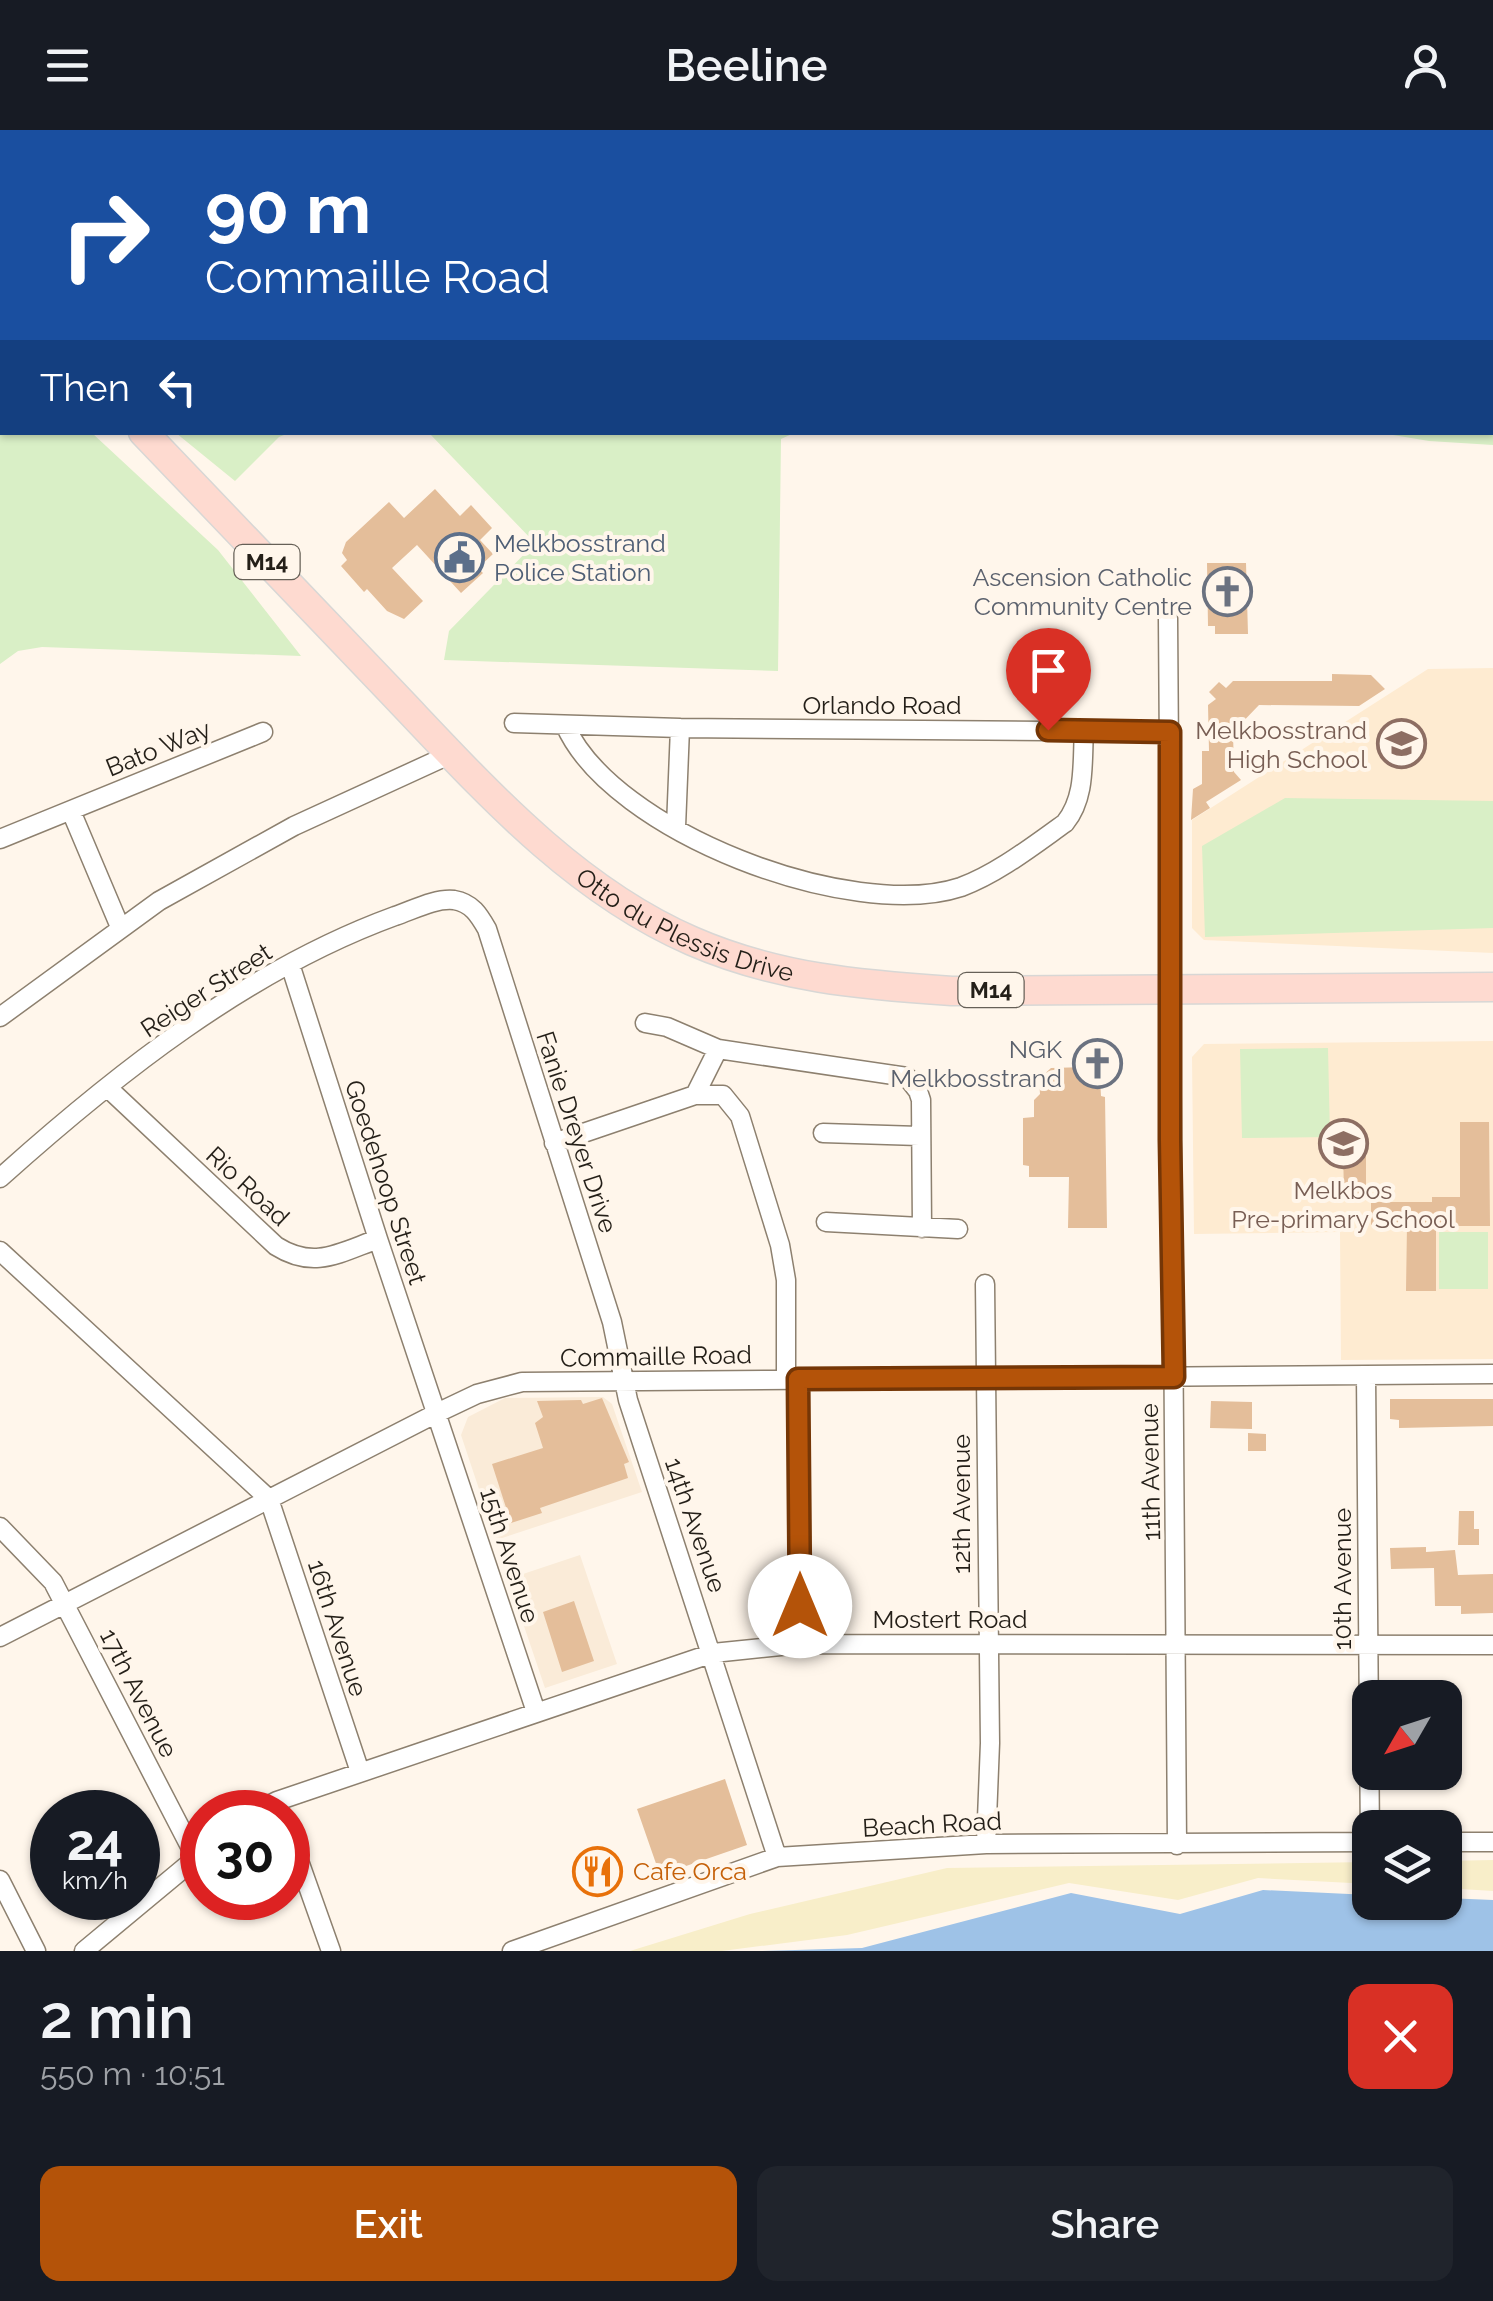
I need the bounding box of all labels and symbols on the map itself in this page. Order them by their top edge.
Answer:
place label: Melkbosstrand Police Station [494,528,666,587]
public building icon: Melkbosstrand Police Station [433,531,485,583]
road number: M14 [234,545,300,579]
place label: Ascension Catholic Community Centre [973,562,1192,621]
church icon: Ascension Catholic Community Centre [1201,565,1253,617]
pin [1006,628,1091,731]
street label: Orlando Road [802,690,962,720]
street label: Bato Way [101,713,215,783]
place label: Melkbosstrand High School [1195,715,1367,774]
school or university icon: Melkbosstrand High School [1376,718,1428,770]
street label: Otto du Plessis Drive [570,861,797,987]
street label: Reiger Street [135,936,278,1043]
road number: M14 [958,973,1024,1007]
street label: Fanie Dreyer Drive [530,1027,624,1237]
place label: NGK Melkbosstrand [890,1034,1063,1093]
church icon: NGK Melkbosstrand [1071,1037,1123,1089]
street label: Goedehoop Street [339,1076,433,1289]
school or university icon: Melkbos Pre-primary School [1317,1118,1369,1170]
street label: Rio Road [200,1140,296,1232]
place label: Melkbos Pre-primary School [1231,1175,1455,1234]
street label: Commaille Road [560,1339,752,1373]
street label: 11th Avenue [1134,1403,1166,1541]
street label: 12th Avenue [946,1434,976,1574]
street label: 14th Avenue [659,1454,733,1596]
street label: 15th Avenue [474,1484,546,1626]
street label: 10th Avenue [1327,1508,1357,1650]
position arrow [748,1554,852,1658]
street label: 16th Avenue [302,1556,374,1700]
street label: Mostert Road [873,1604,1028,1634]
street label: 17th Avenue [94,1624,184,1762]
north arrow [1352,1680,1462,1790]
speed limit sign: 30 [180,1790,310,1920]
street label: Beach Road [862,1805,1002,1843]
restaurant icon: Cafe Orca [572,1845,624,1897]
place label: Cafe Orca [633,1856,747,1886]

